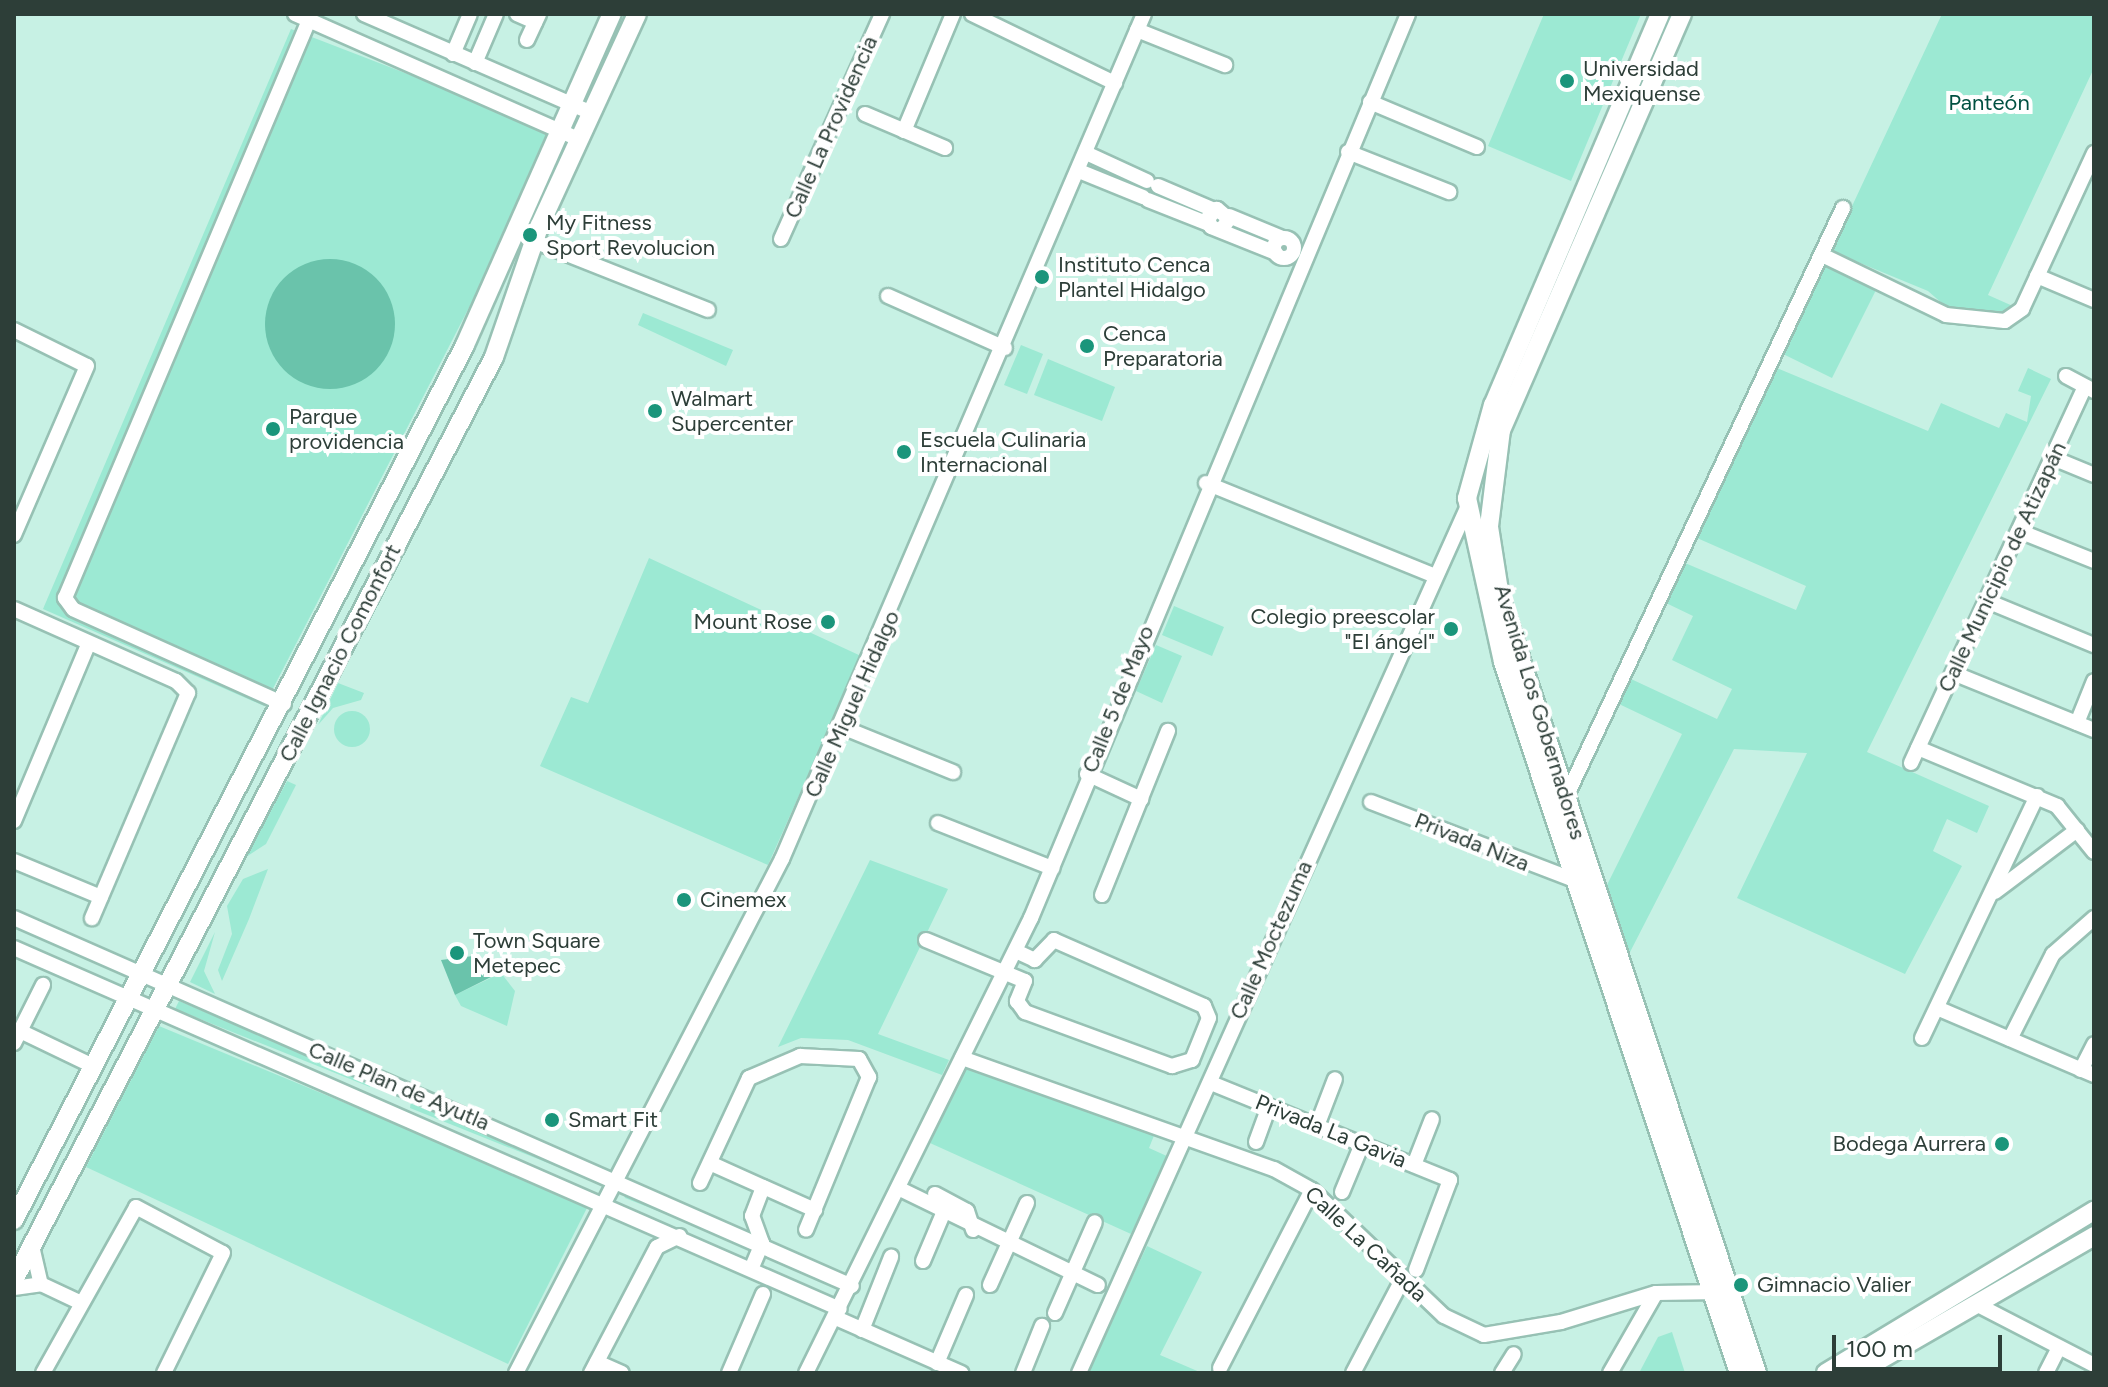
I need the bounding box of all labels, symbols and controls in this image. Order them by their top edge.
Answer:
street label: Calle La Providencia [779,32,883,222]
place label: Universidad Mexiquense [1583,55,1701,106]
marker: Universidad Mexiquense [1558,72,1576,90]
park label: Panteón [1948,90,2030,116]
place label: My Fitness Sport Revolucion [546,209,715,260]
marker: My Fitness Sport Revolucion [521,226,539,244]
place label: Instituto Cenca Plantel Hidalgo [1058,251,1210,302]
marker: Instituto Cenca Plantel Hidalgo [1033,268,1051,286]
place label: Cenca Preparatoria [1103,320,1223,372]
marker: Cenca Preparatoria [1078,337,1096,355]
place label: Walmart Supercenter [671,385,793,436]
marker: Walmart Supercenter [646,402,664,420]
place label: Parque providencia [289,403,404,454]
marker: Parque providencia [264,420,282,438]
place label: Escuela Culinaria Internacional [920,426,1086,478]
street label: Calle Municipio de Atizapán [1932,438,2072,696]
marker: Escuela Culinaria Internacional [895,443,913,461]
street label: Calle Ignacio Comonfort [274,540,406,766]
street label: Avenida Los Gobernadores [1489,581,1591,843]
place label: Colegio preescolar "El ángel" [1250,603,1435,654]
street label: Calle Miguel Hidalgo [799,607,905,801]
place label: Mount Rose [694,609,812,635]
marker: Mount Rose [819,613,837,631]
marker: Colegio preescolar "El ángel" [1442,620,1460,638]
street label: Calle 5 de Mayo [1076,622,1160,776]
street label: Privada Niza [1411,807,1533,877]
street label: Calle Moctezuma [1224,857,1318,1023]
place label: Cinemex [700,887,786,913]
marker: Cinemex [675,891,693,909]
place label: Town Square Metepec [473,927,600,978]
marker: Town Square Metepec [448,944,466,962]
street label: Calle Plan de Ayutla [305,1036,493,1136]
street label: Privada La Gavia [1252,1089,1410,1173]
place label: Smart Fit [568,1107,658,1133]
marker: Smart Fit [543,1111,561,1129]
place label: Bodega Aurrera [1833,1131,1986,1157]
marker: Bodega Aurrera [1993,1135,2011,1153]
street label: Calle La Cañada [1300,1181,1432,1307]
place label: Gimnacio Valier [1757,1272,1911,1298]
marker: Gimnacio Valier [1732,1276,1750,1294]
scale bar [1836,1319,2006,1369]
text: 100 m [1846,1334,1913,1363]

